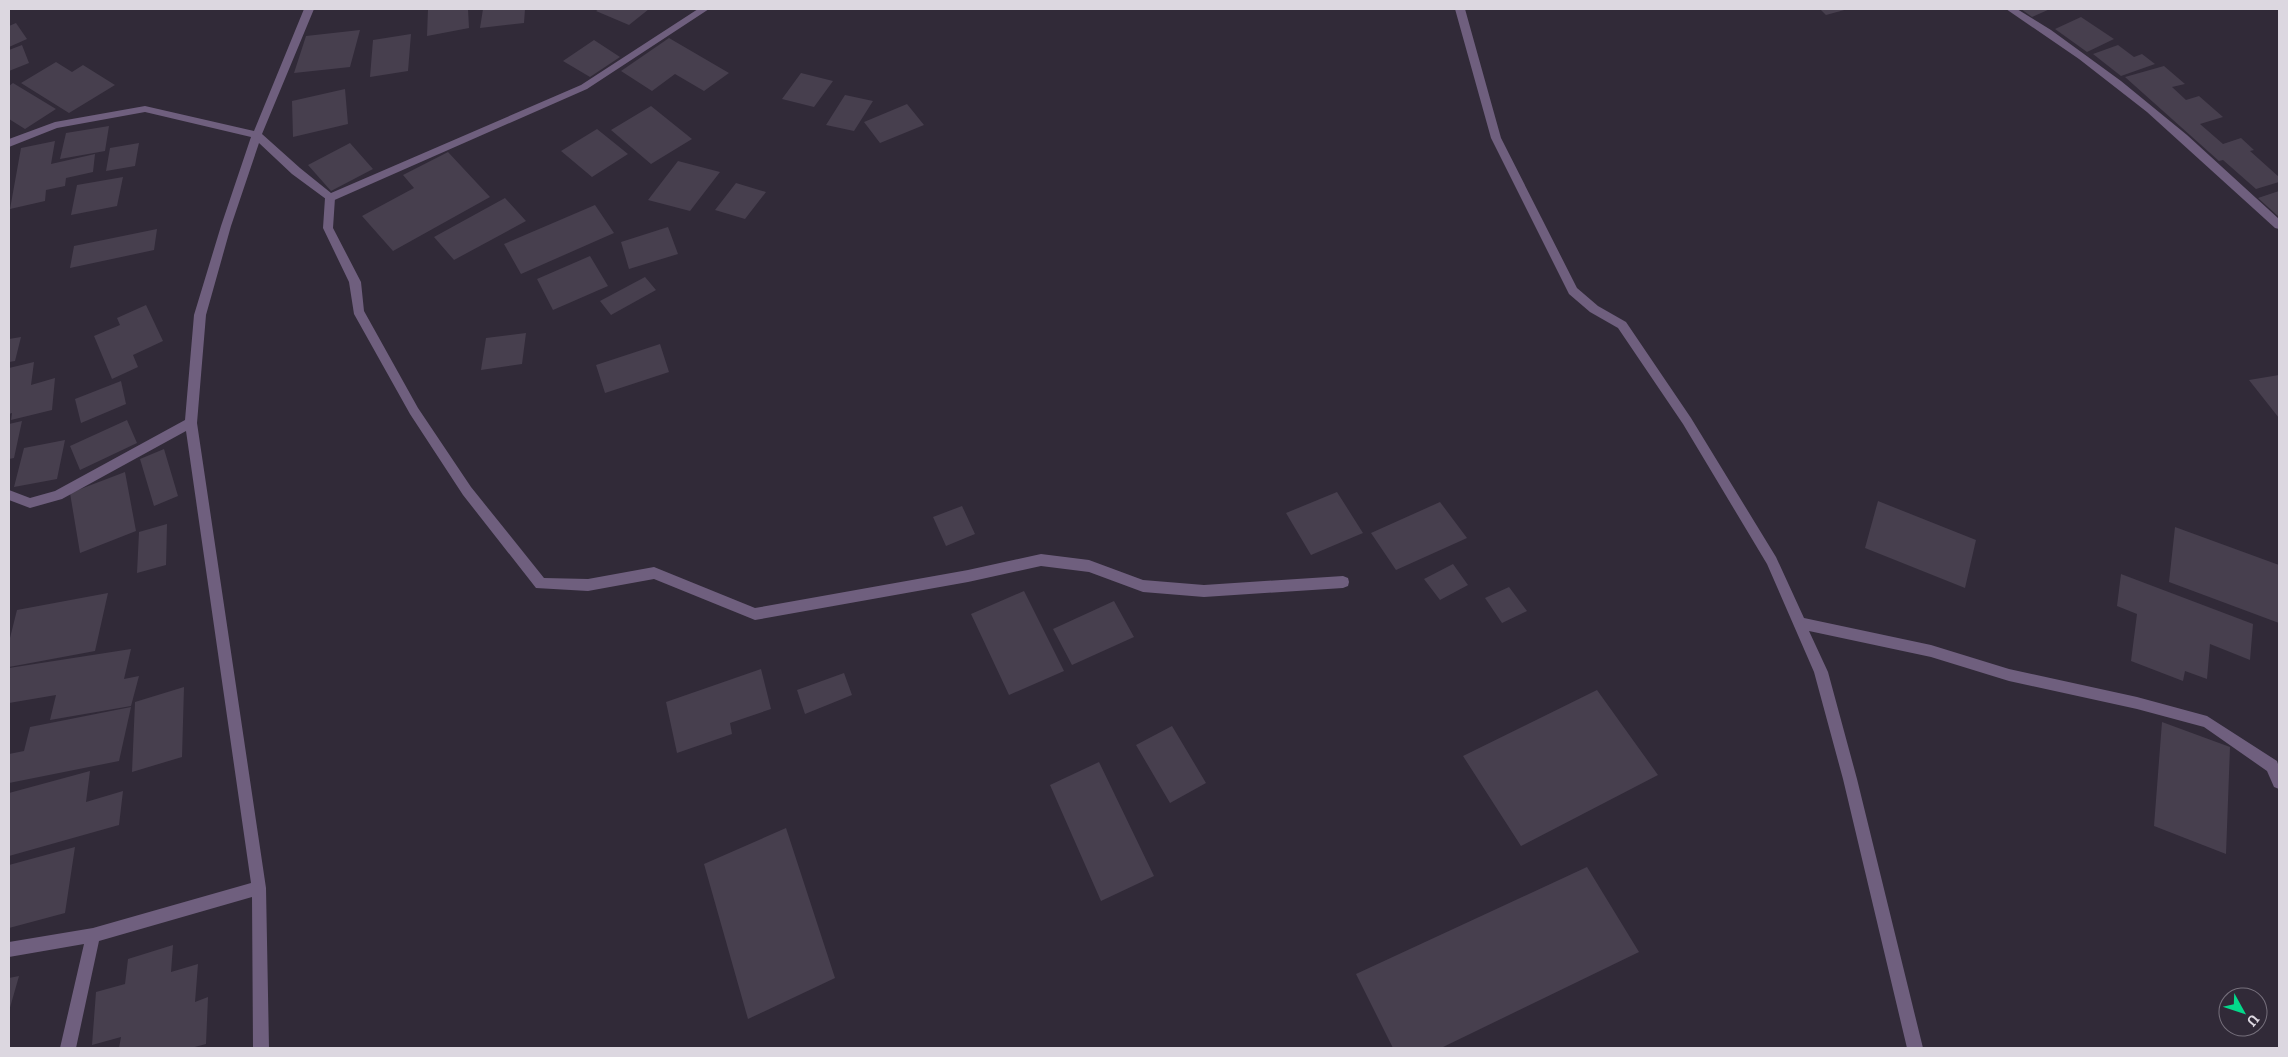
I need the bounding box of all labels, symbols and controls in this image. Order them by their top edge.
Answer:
north arrow [2218,987,2268,1037]
text: U [2242,1011,2262,1030]

